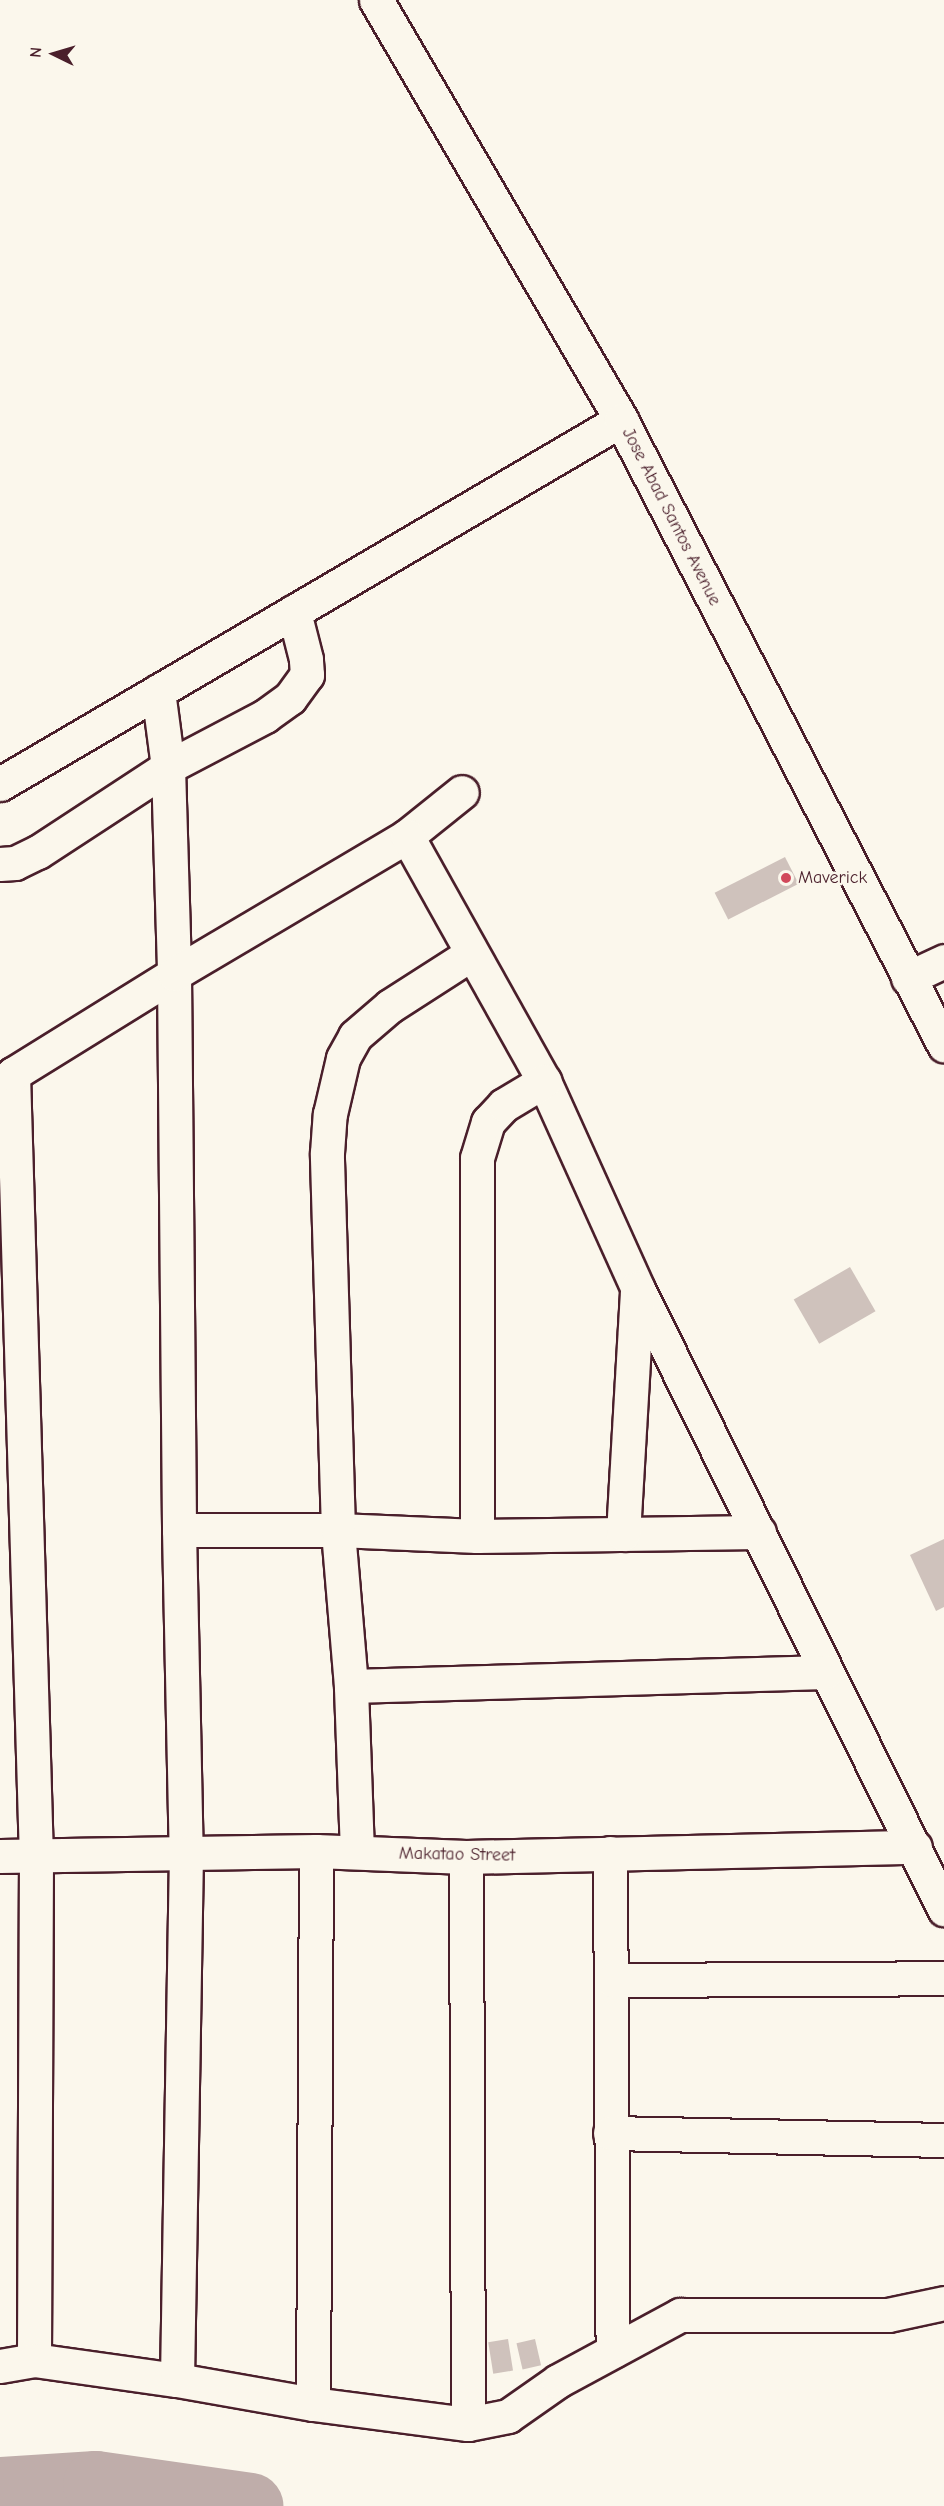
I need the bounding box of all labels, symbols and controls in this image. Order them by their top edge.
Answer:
north arrow [24,24,84,84]
text: N [27,46,45,58]
street label: Jose Abad Santos Avenue [617,425,725,609]
place label: Maverick [798,867,867,889]
marker: Maverick [779,871,793,885]
street label: Makatao Street [399,1843,515,1867]

